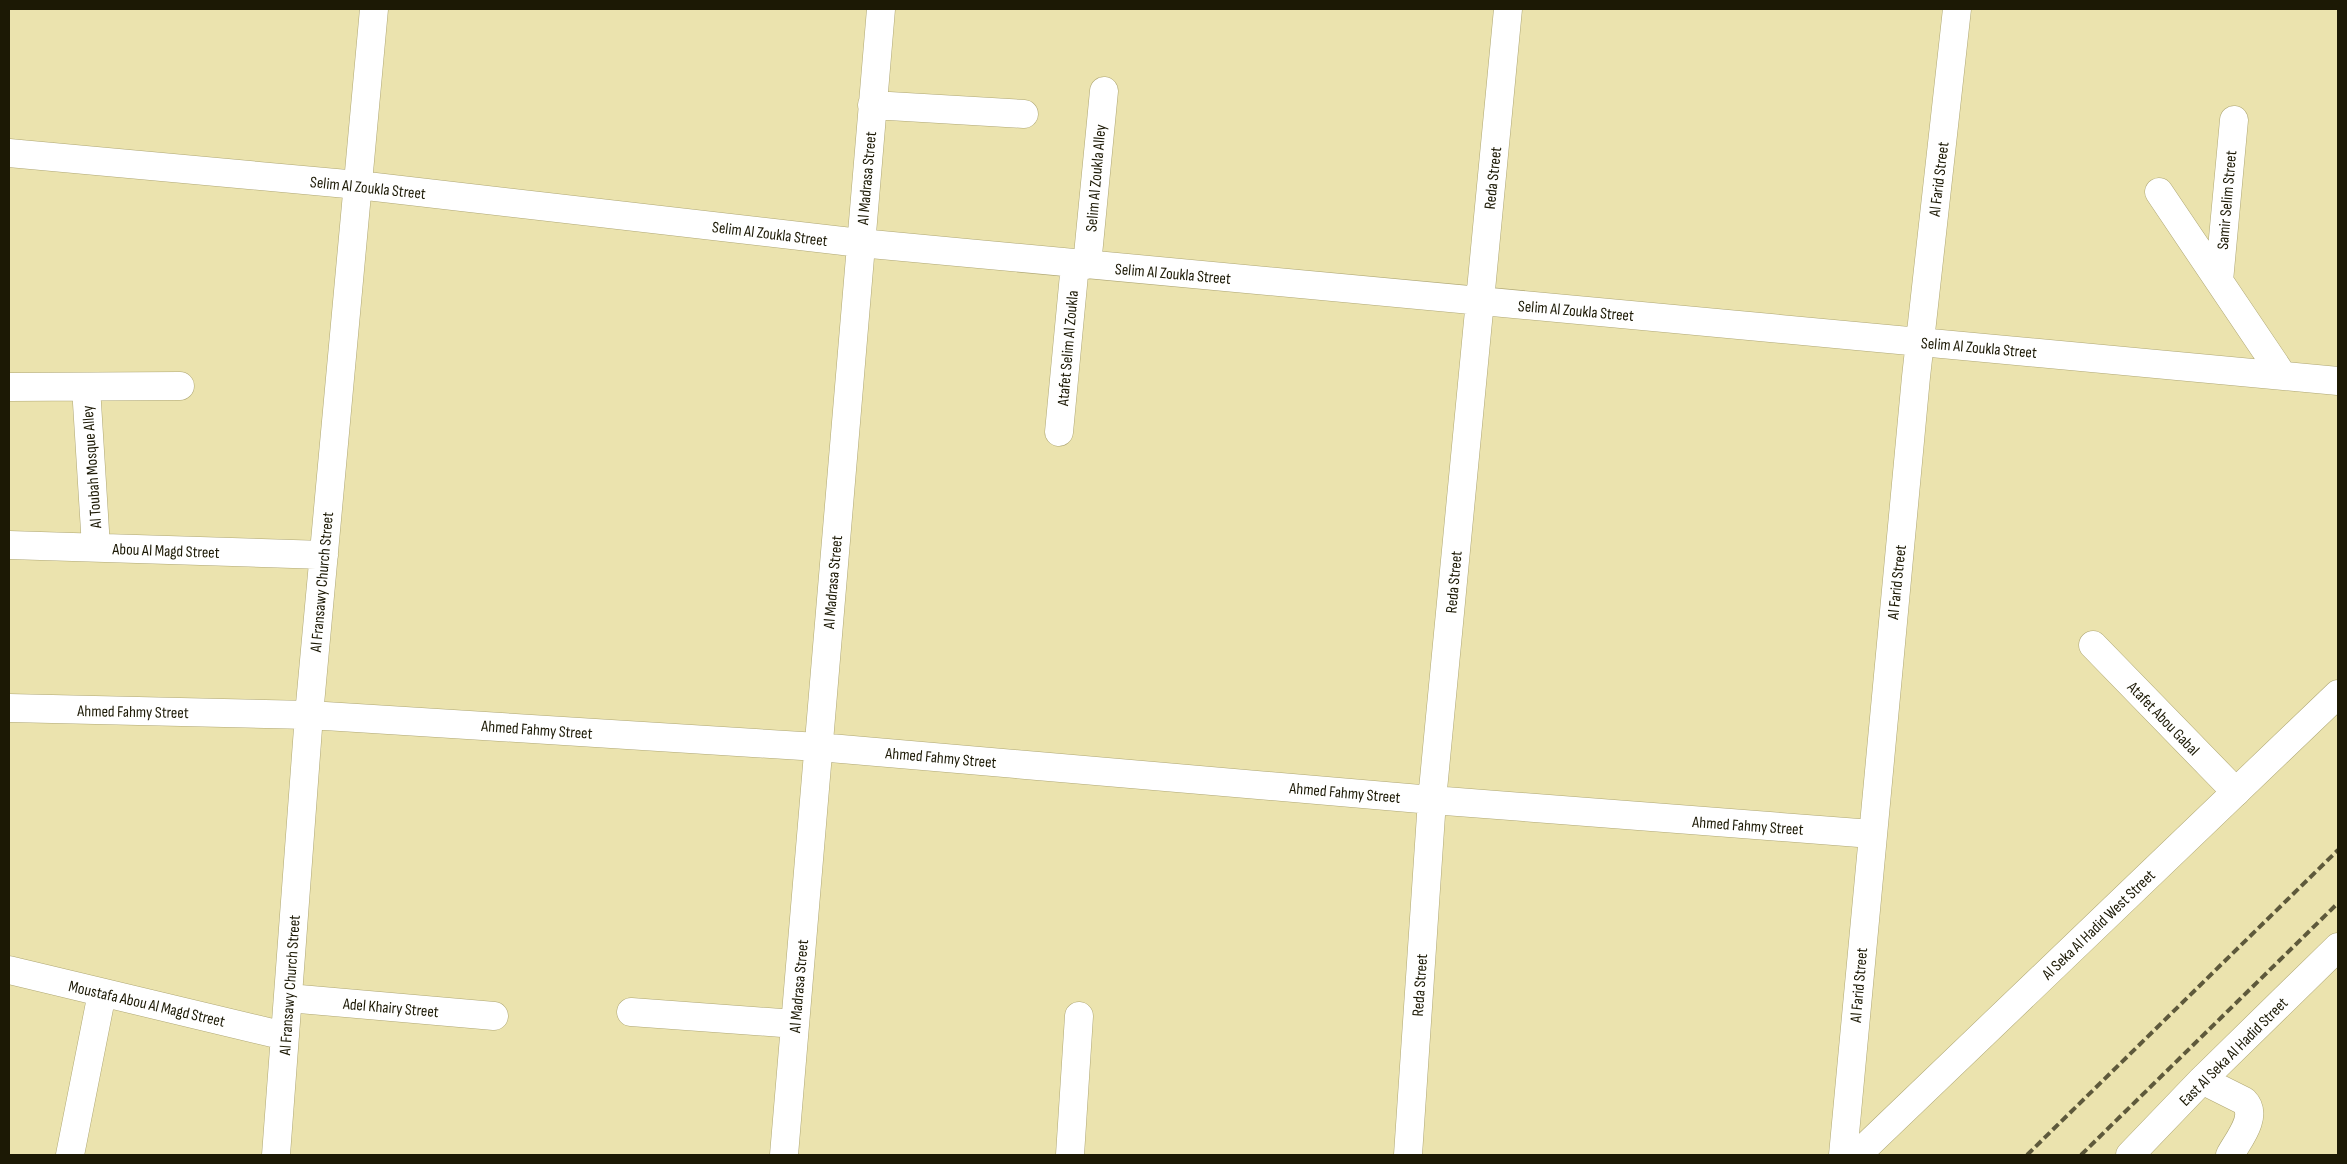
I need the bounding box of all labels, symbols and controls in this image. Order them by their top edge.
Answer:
street label: Selim Al Zoukla Alley [1082,124,1111,233]
street label: Al Madrasa Street [854,131,881,227]
street label: Al Farid Street [1925,141,1954,219]
street label: Reda Street [1481,146,1506,210]
street label: Samir Selim Street [2214,150,2241,251]
street label: Selim Al Zoukla Street [309,173,427,204]
street label: Selim Al Zoukla Street [711,218,829,251]
street label: Selim Al Zoukla Street [1114,260,1232,289]
street label: Atafet Selim Al Zoukla [1054,290,1083,408]
street label: Selim Al Zoukla Street [1517,297,1635,326]
street label: Selim Al Zoukla Street [1920,334,2038,363]
street label: Al Toubah Mosque Alley [79,405,106,530]
street label: Al Fransawy Church Street [307,511,338,654]
street label: Al Madrasa Street [820,535,847,631]
street label: Abou Al Magd Street [111,540,220,563]
street label: Al Farid Street [1884,544,1911,621]
street label: Reda Street [1442,550,1467,614]
street label: Atafet Abou Gabal [2122,677,2203,760]
street label: Ahmed Fahmy Street [76,702,189,723]
street label: Ahmed Fahmy Street [480,717,593,744]
street label: Ahmed Fahmy Street [884,744,997,773]
street label: Ahmed Fahmy Street [1288,779,1401,808]
street label: Ahmed Fahmy Street [1691,813,1804,840]
street label: Al Seka Al Hadid West Street [2038,866,2160,985]
street label: Al Fransawy Church Street [276,914,305,1057]
street label: Al Madrasa Street [786,939,813,1035]
street label: Al Farid Street [1847,947,1872,1024]
street label: Reda Street [1409,953,1432,1017]
street label: Moustafa Abou Al Magd Street [67,977,227,1032]
street label: East Al Seka Al Hadid Street [2176,994,2292,1110]
street label: Adel Khairy Street [341,995,439,1022]

